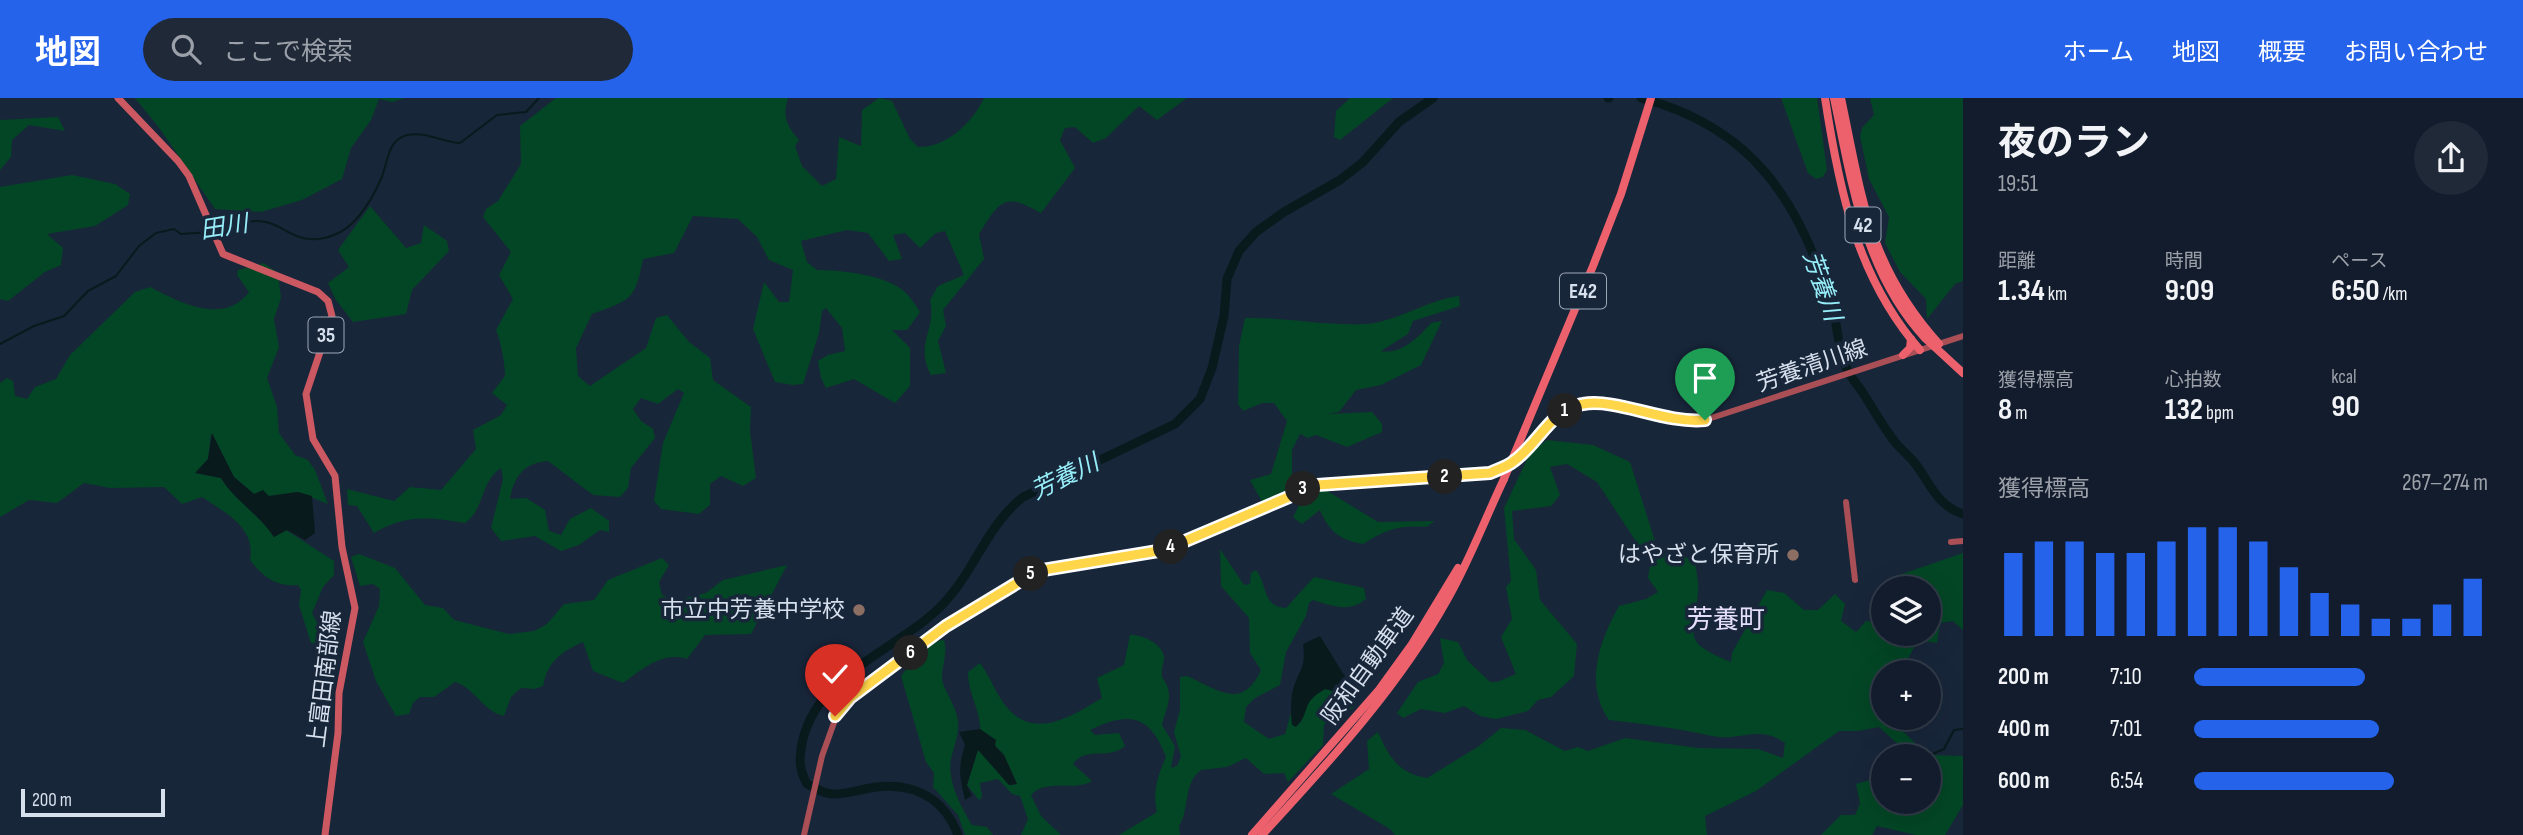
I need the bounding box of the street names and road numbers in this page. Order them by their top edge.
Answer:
road number: 42 [1846,208,1881,242]
road number: E42 [1560,274,1606,308]
road number: 35 [308,317,344,352]
street label: 芳養清川線 [1753,334,1871,398]
street label: 阪和自動車道 [1316,602,1420,730]
street label: 上富田南部線 [303,609,347,749]

